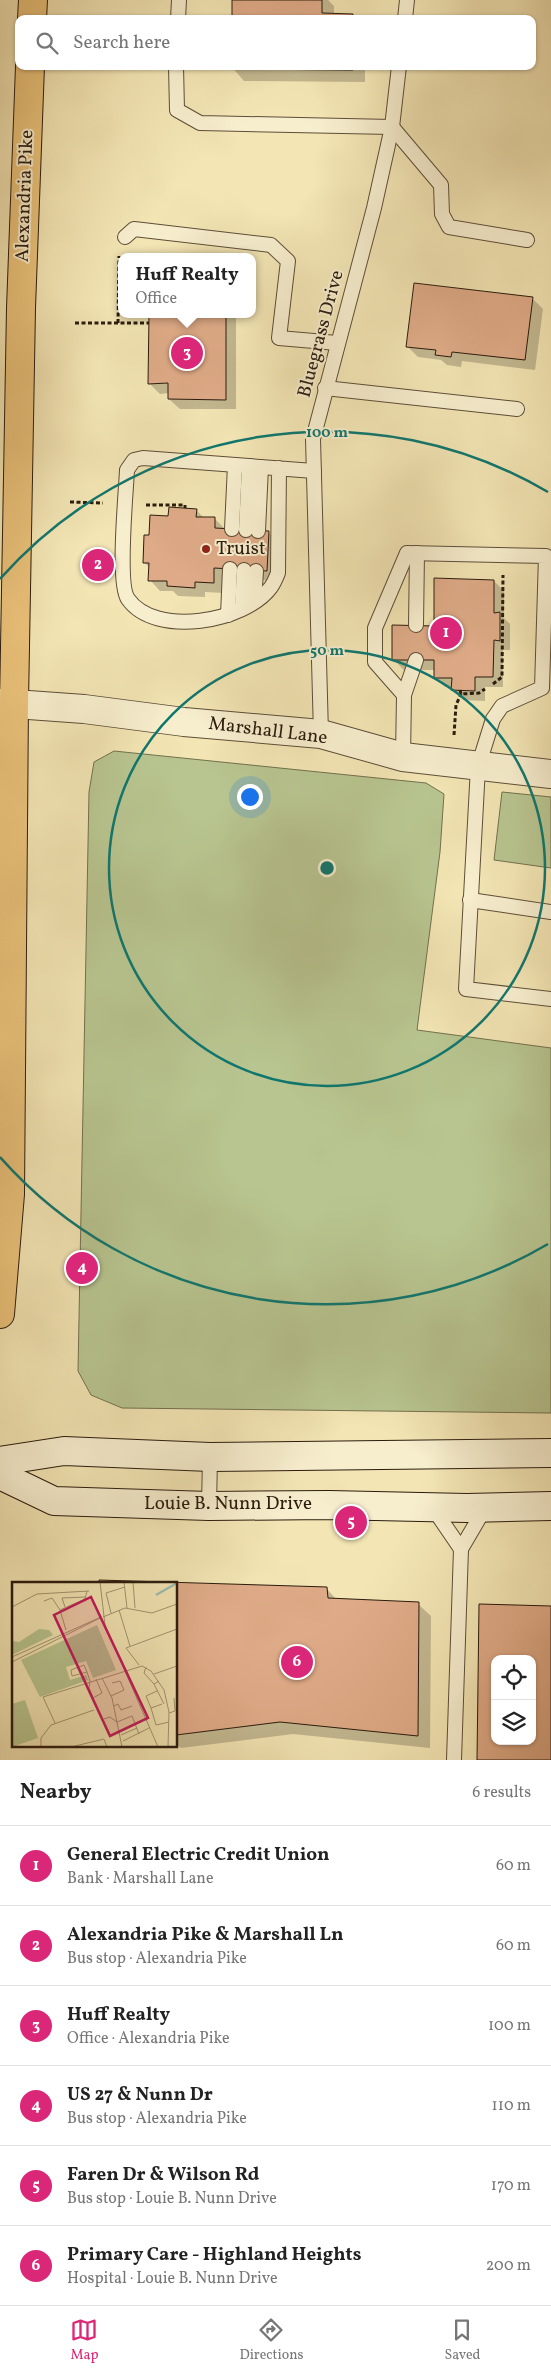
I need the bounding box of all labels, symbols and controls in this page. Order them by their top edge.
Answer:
search box [15,15,536,70]
icon: search [33,29,61,57]
text: Search here [73,30,170,56]
street label: Alexandria Pike [10,129,40,263]
popup [118,253,256,318]
text: Huff Realty [135,262,239,288]
street label: Bluegrass Drive [292,267,350,401]
text: Office [135,288,177,310]
pin: 3 [171,334,203,372]
text: 100 m [306,423,349,444]
place label: Truist [216,536,266,562]
marker: Truist [200,543,212,555]
pin: 2 [82,546,114,584]
pin: 1 [430,614,462,652]
text: 50 m [310,641,344,662]
street label: Marshall Lane [207,711,329,751]
your location [237,784,263,810]
centre of rings [318,859,336,877]
pin: 4 [66,1249,98,1287]
street label: Louie B. Nunn Drive [144,1491,312,1517]
pin: 5 [335,1503,367,1541]
inset map [12,1582,178,1748]
pin: 6 [281,1643,313,1681]
map controls [491,1655,536,1745]
button: locate [491,1655,536,1700]
button: layers [491,1700,536,1745]
text: Nearby [20,1778,91,1807]
text: 6 results [472,1782,531,1804]
text: General Electric Credit Union [67,1842,329,1868]
text: 1 [33,1855,39,1877]
text: 60 m [496,1855,531,1877]
text: Bank · Marshall Lane [67,1868,214,1890]
text: Alexandria Pike & Marshall Ln [67,1922,344,1948]
text: 2 [32,1935,40,1957]
text: 60 m [496,1935,531,1957]
text: Bus stop · Alexandria Pike [67,1948,247,1970]
text: Huff Realty [67,2002,170,2028]
text: 3 [32,2015,40,2037]
text: 100 m [488,2015,531,2037]
text: Office · Alexandria Pike [67,2028,230,2050]
text: US 27 & Nunn Dr [67,2082,213,2108]
text: 4 [31,2095,41,2117]
text: 110 m [492,2095,531,2117]
text: Bus stop · Alexandria Pike [67,2108,247,2130]
text: Faren Dr & Wilson Rd [67,2162,259,2188]
text: 5 [32,2175,40,2197]
text: 170 m [491,2175,531,2197]
text: Bus stop · Louie B. Nunn Drive [67,2188,277,2210]
text: Primary Care - Highland Heights [67,2242,361,2268]
text: 6 [32,2255,40,2277]
text: 200 m [486,2255,531,2277]
text: Hospital · Louie B. Nunn Drive [67,2268,278,2290]
tab: Map [70,2316,98,2365]
tab: Directions [239,2316,304,2365]
tab: Saved [444,2316,481,2365]

